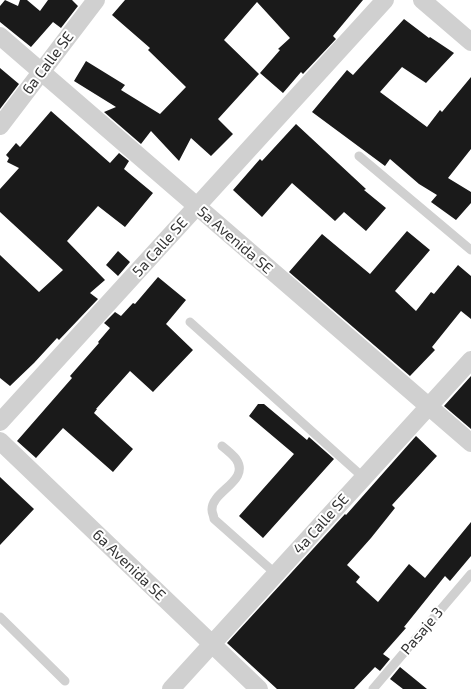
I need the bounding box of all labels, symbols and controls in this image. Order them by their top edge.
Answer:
street label: 6a Calle SE [19,28,77,98]
street label: 5a Avenida SE [194,202,276,278]
street label: 5a Calle SE [129,214,191,280]
street label: 4a Calle SE [289,490,353,558]
street label: 6a Avenida SE [89,526,169,604]
street label: Pasaje 3 [397,604,447,658]

